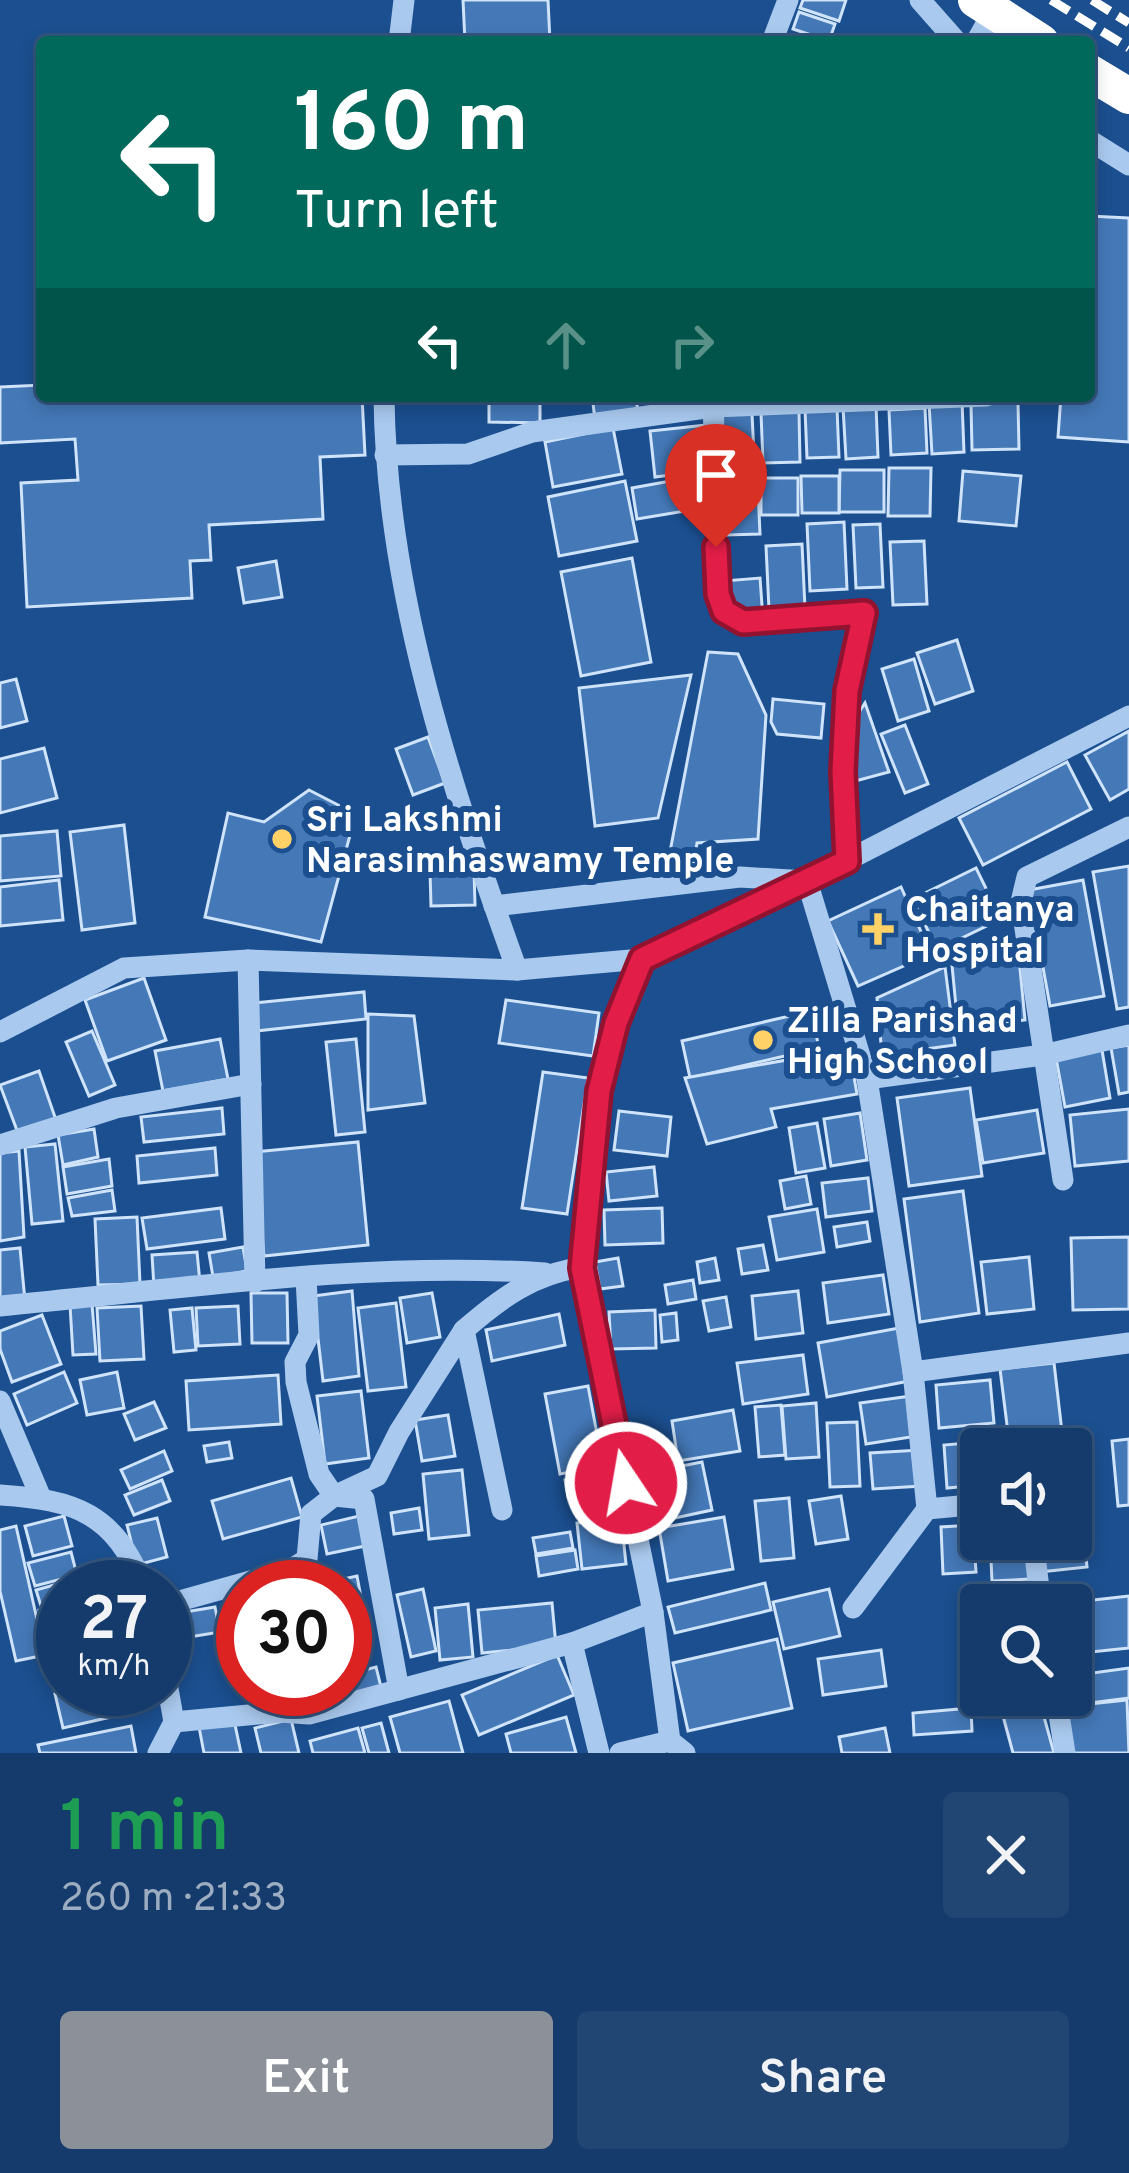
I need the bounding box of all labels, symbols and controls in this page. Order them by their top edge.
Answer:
text: 160 m [294,75,529,181]
icon: left [96,84,252,240]
text: Turn left [294,179,499,248]
icon: left [407,312,473,378]
icon: ahead [533,312,599,378]
icon: right [659,312,725,378]
pin [665,424,767,547]
icon: arrive [683,442,749,508]
place label: Sri Lakshmi Narasimhaswamy Temple [306,799,734,886]
marker: Sri Lakshmi Narasimhaswamy Temple [269,826,295,852]
place label: Chaitanya Hospital [905,889,1074,976]
marker: Chaitanya Hospital [862,913,894,945]
place label: Zilla Parishad High School [787,1000,1018,1087]
marker: Zilla Parishad High School [750,1027,776,1053]
position arrow [563,1420,689,1546]
map controls [960,1428,1092,1716]
button: sound [960,1428,1092,1560]
speed limit sign: 30 [216,1560,372,1716]
button: search [960,1584,1092,1716]
text: 27 [80,1585,148,1661]
text: km/h [78,1649,150,1686]
text: 1 min [60,1785,230,1877]
button: close [943,1792,1069,1918]
text: 260 m · 21:33 [60,1876,287,1925]
button: Exit [60,2011,553,2149]
button: Share [577,2011,1069,2149]

